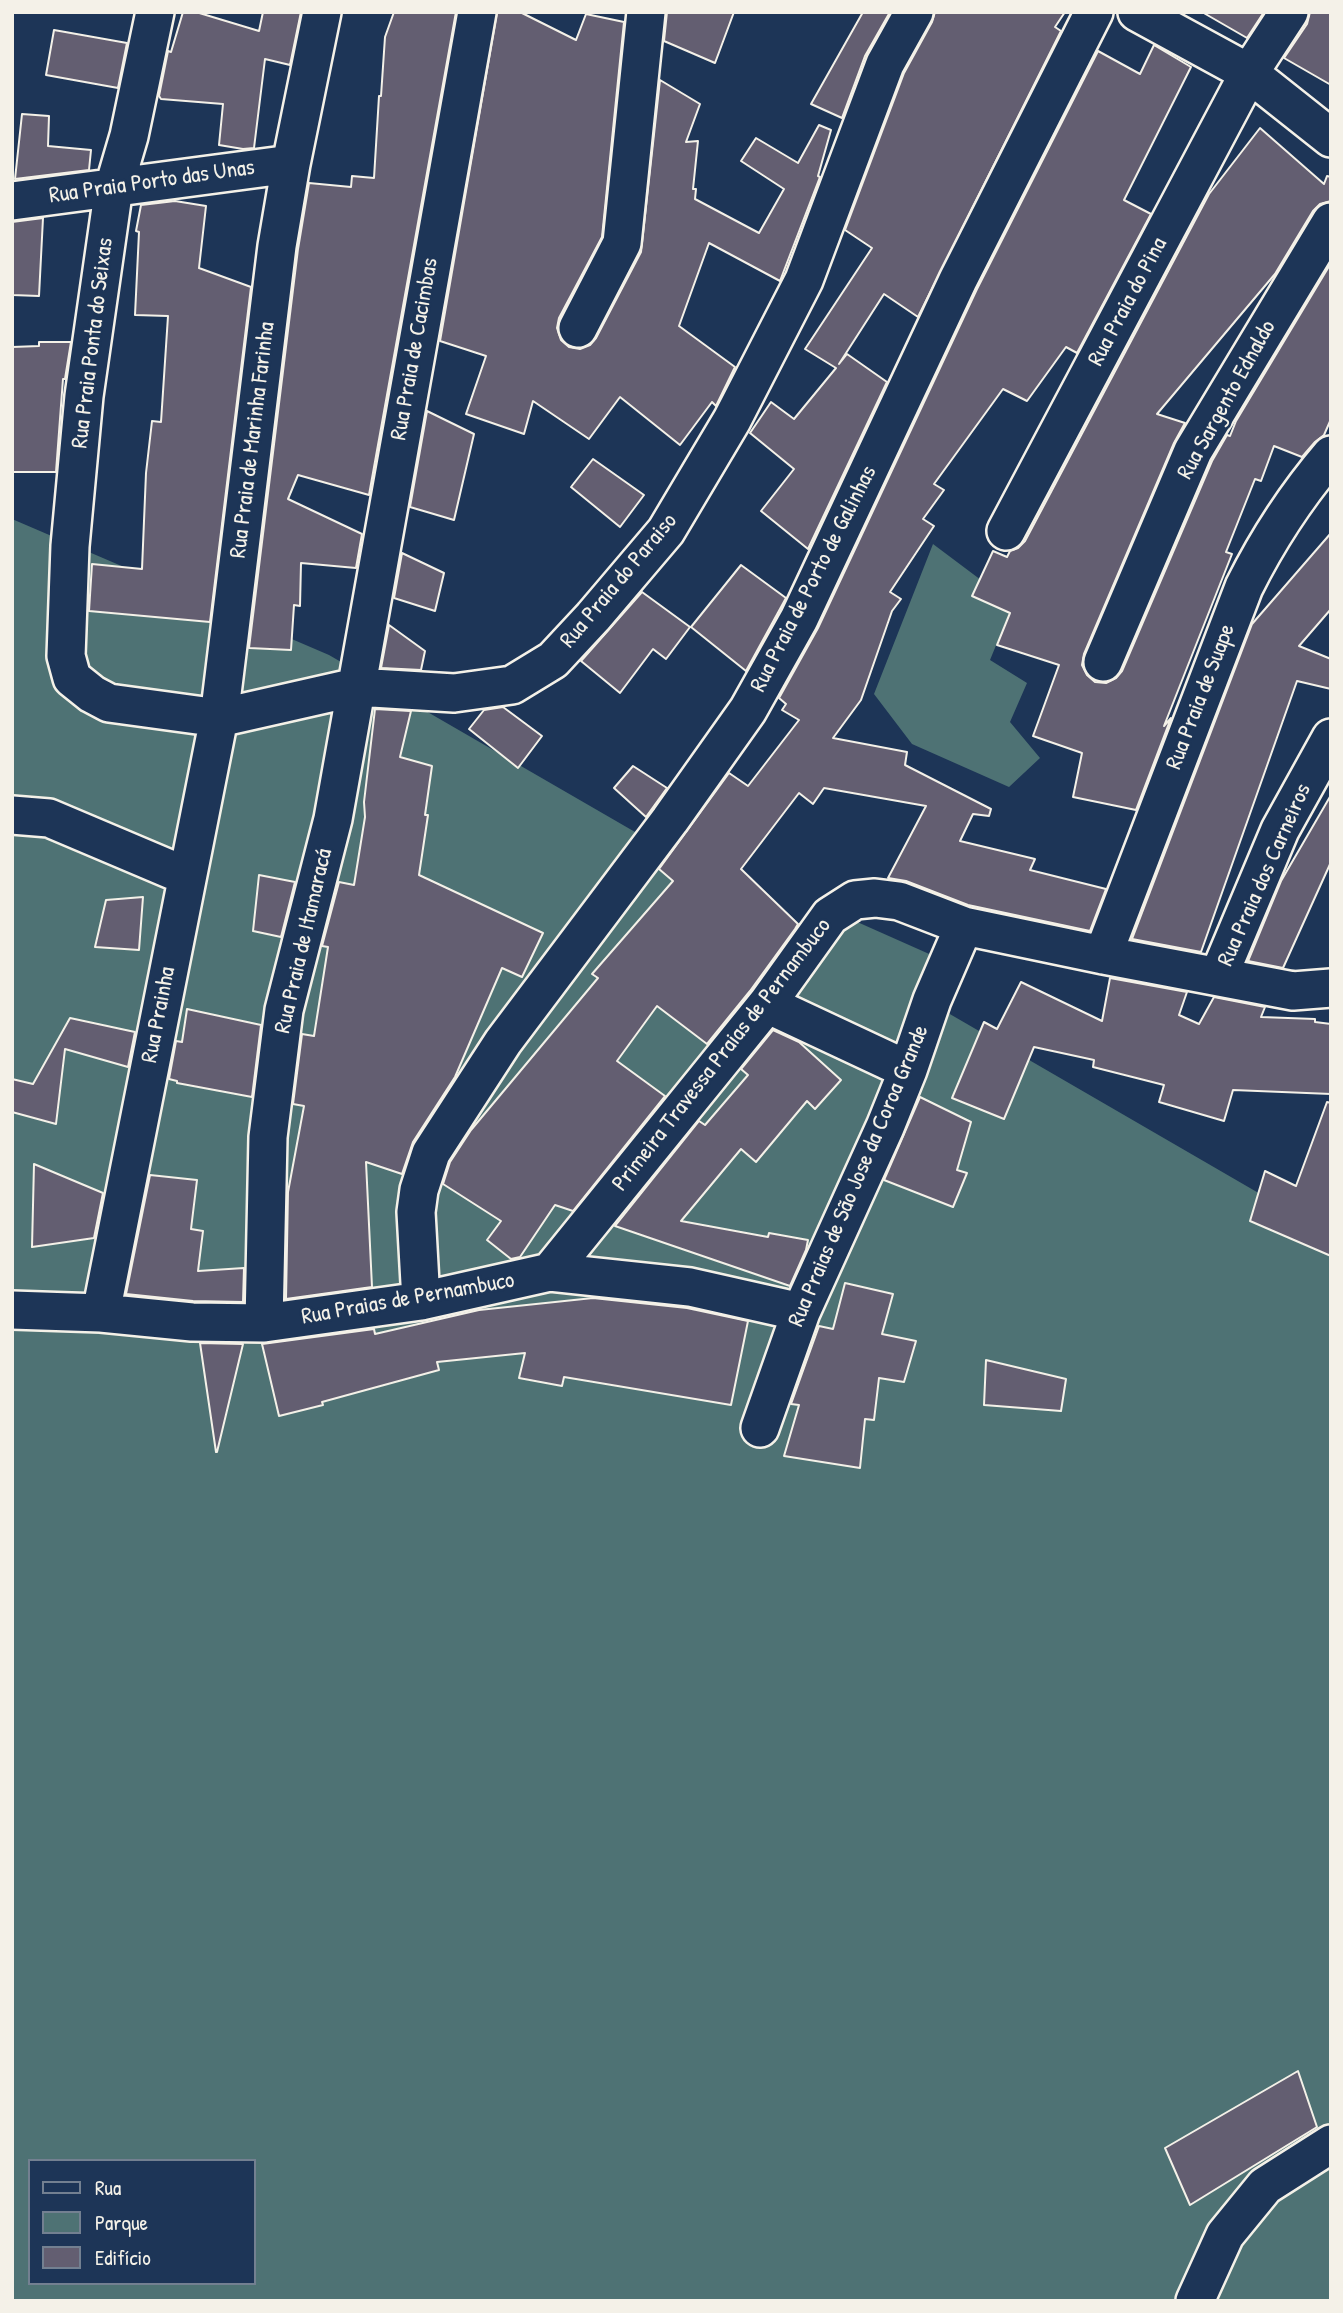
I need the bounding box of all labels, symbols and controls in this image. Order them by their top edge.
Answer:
street label: Rua Praia Porto das Unas [48,154,256,210]
street label: Rua Praia do Pina [1083,233,1173,371]
street label: Rua Praia Ponta do Seixas [66,236,120,450]
street label: Rua Praia de Cacimbas [385,256,445,442]
street label: Rua Sargento Ednaldo [1172,316,1282,484]
street label: Rua Praia de Marinha Farinha [225,320,281,560]
street label: Rua Praia de Porto de Galinhas [745,461,883,697]
street label: Rua Praia do Paraiso [555,508,683,654]
street label: Rua Praia de Suape [1161,620,1241,774]
street label: Rua Praia dos Carneiros [1212,779,1318,971]
street label: Rua Praia de Itamaracá [269,846,339,1036]
street label: Primeira Travessa Praias de Pernambuco [607,913,837,1197]
street label: Rua Prainha [136,965,182,1065]
street label: Rua Praias de São Jose da Coroa Grande [783,1021,935,1331]
street label: Rua Praias de Pernambuco [299,1267,517,1331]
legend [28,2159,256,2285]
text: Rua [95,2173,121,2202]
text: Parque [95,2208,148,2237]
text: Edifício [95,2243,151,2272]

